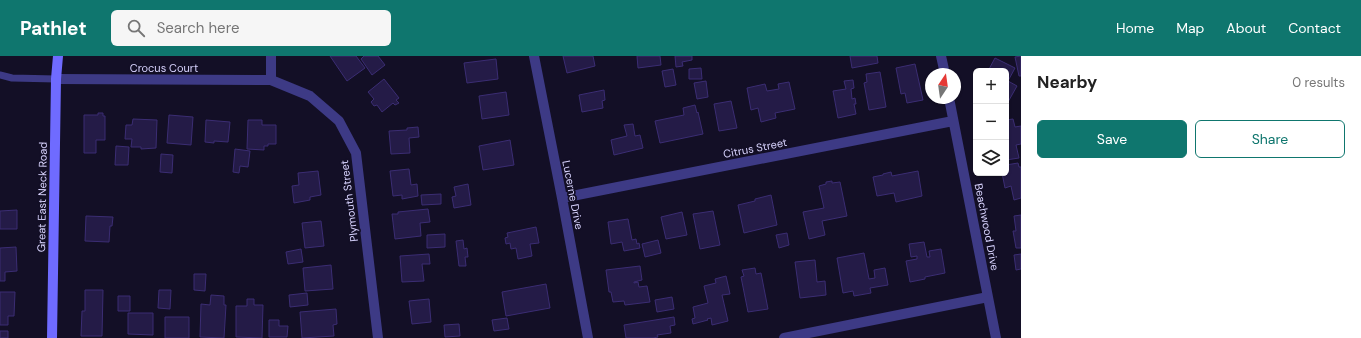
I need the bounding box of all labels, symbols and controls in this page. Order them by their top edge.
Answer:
search box [111,10,391,46]
text: Pathlet [20,16,87,41]
icon: search [125,17,147,39]
text: Search here [157,18,239,38]
text: Home [1116,19,1154,37]
text: Map [1176,19,1204,37]
text: About [1226,19,1266,37]
text: Contact [1288,19,1341,37]
street label: Crocus Court [130,61,198,75]
north arrow [925,68,961,104]
map controls [973,68,1009,176]
button: + [973,68,1009,104]
text: Nearby [1037,71,1097,93]
text: 0 results [1292,74,1345,91]
button: − [973,104,1009,140]
button: Save [1037,120,1187,158]
button: Share [1195,120,1345,158]
street label: Citrus Street [722,135,788,161]
button: layers [973,140,1009,176]
street label: Great East Neck Road [34,142,50,252]
street label: Plymouth Street [337,159,361,243]
street label: Lucerne Drive [559,159,587,231]
street label: Beachwood Drive [972,182,1002,272]

